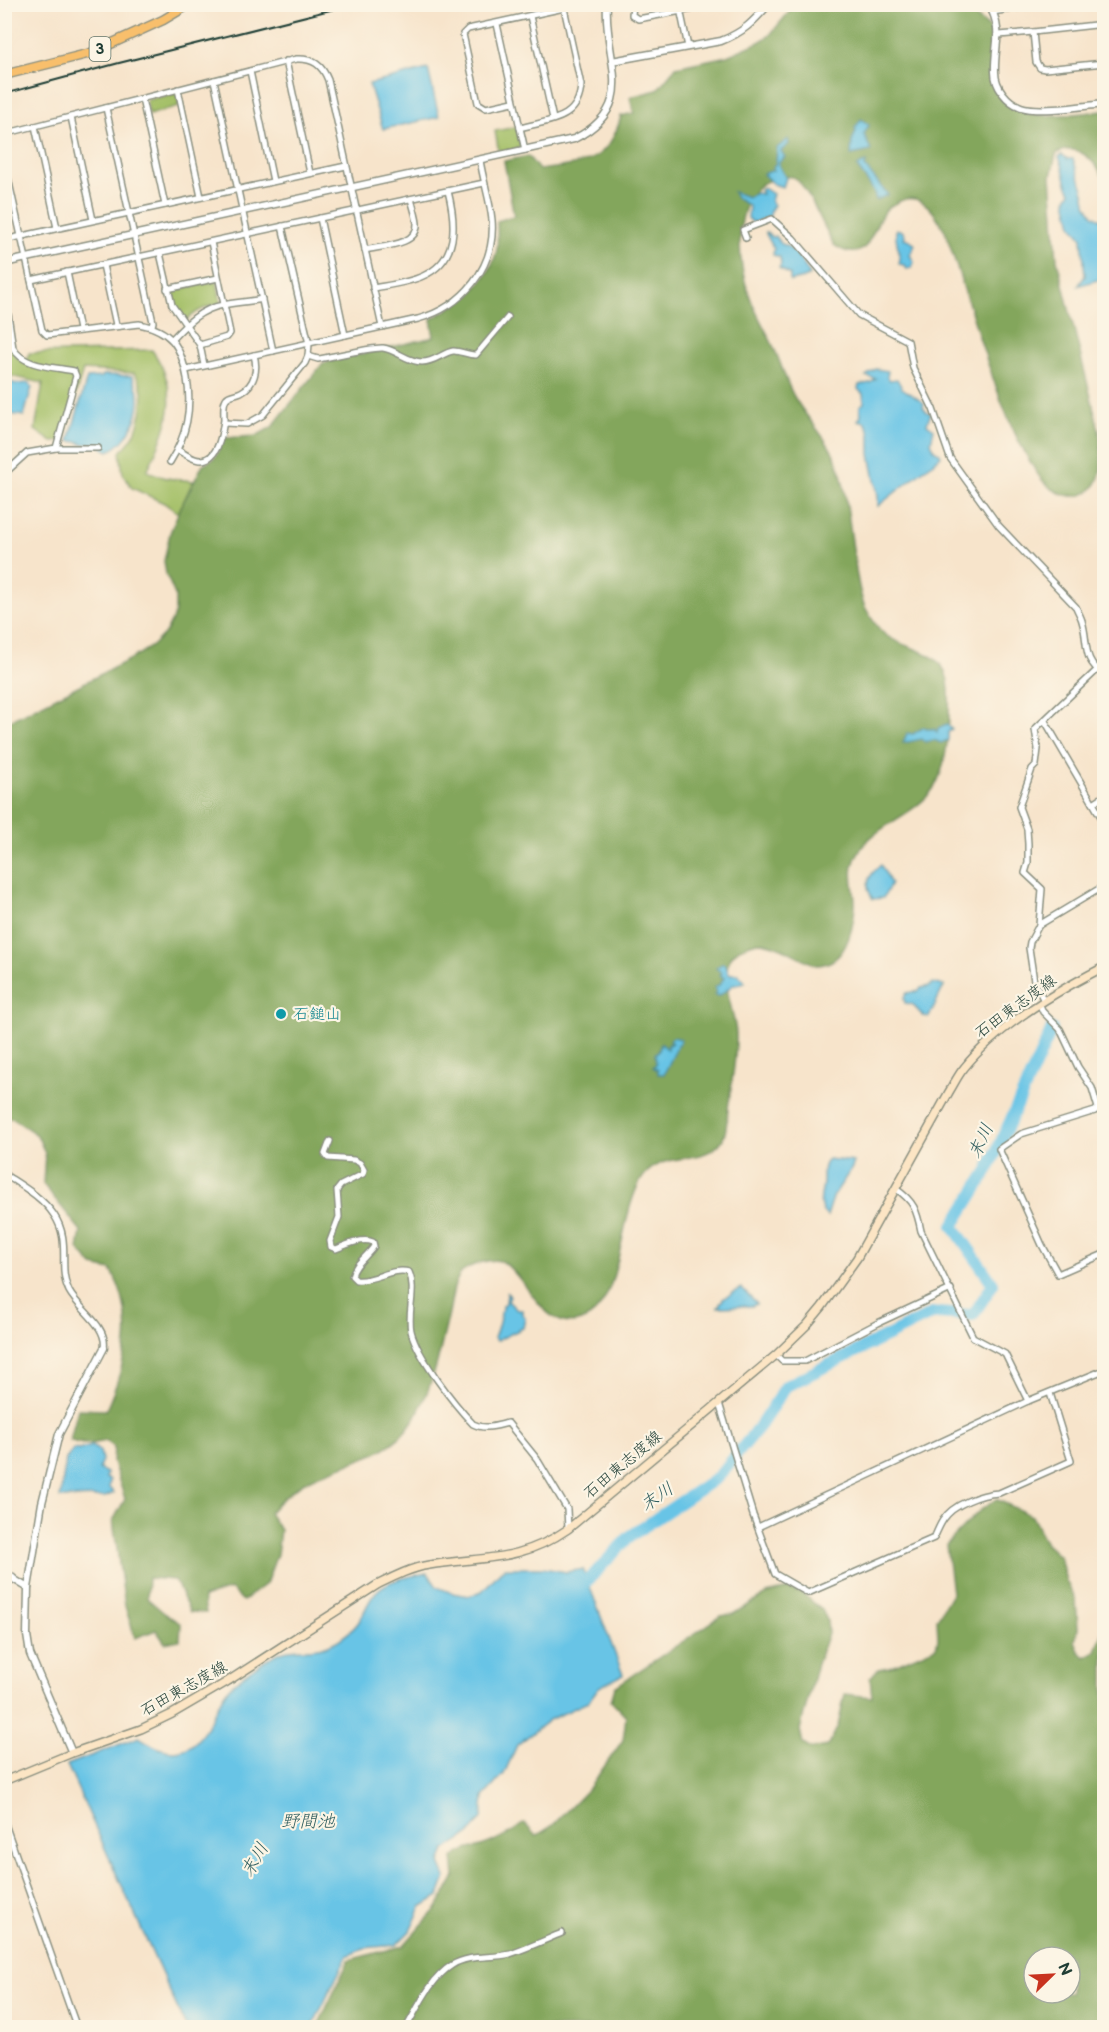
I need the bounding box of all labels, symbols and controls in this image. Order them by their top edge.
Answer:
road number: 3 [90,37,110,61]
street label: 石田東志度線 [972,971,1060,1043]
place label: 石鎚山 [293,1005,341,1024]
marker: 石鎚山 [274,1007,288,1021]
water label: 末川 [964,1120,998,1162]
street label: 石田東志度線 [580,1427,666,1503]
water label: 末川 [636,1478,678,1516]
street label: 石田東志度線 [137,1657,231,1721]
water label: 野間池 [281,1811,336,1832]
water label: 末川 [237,1839,273,1881]
north arrow [1022,1945,1082,2005]
text: N [1053,1960,1075,1979]

